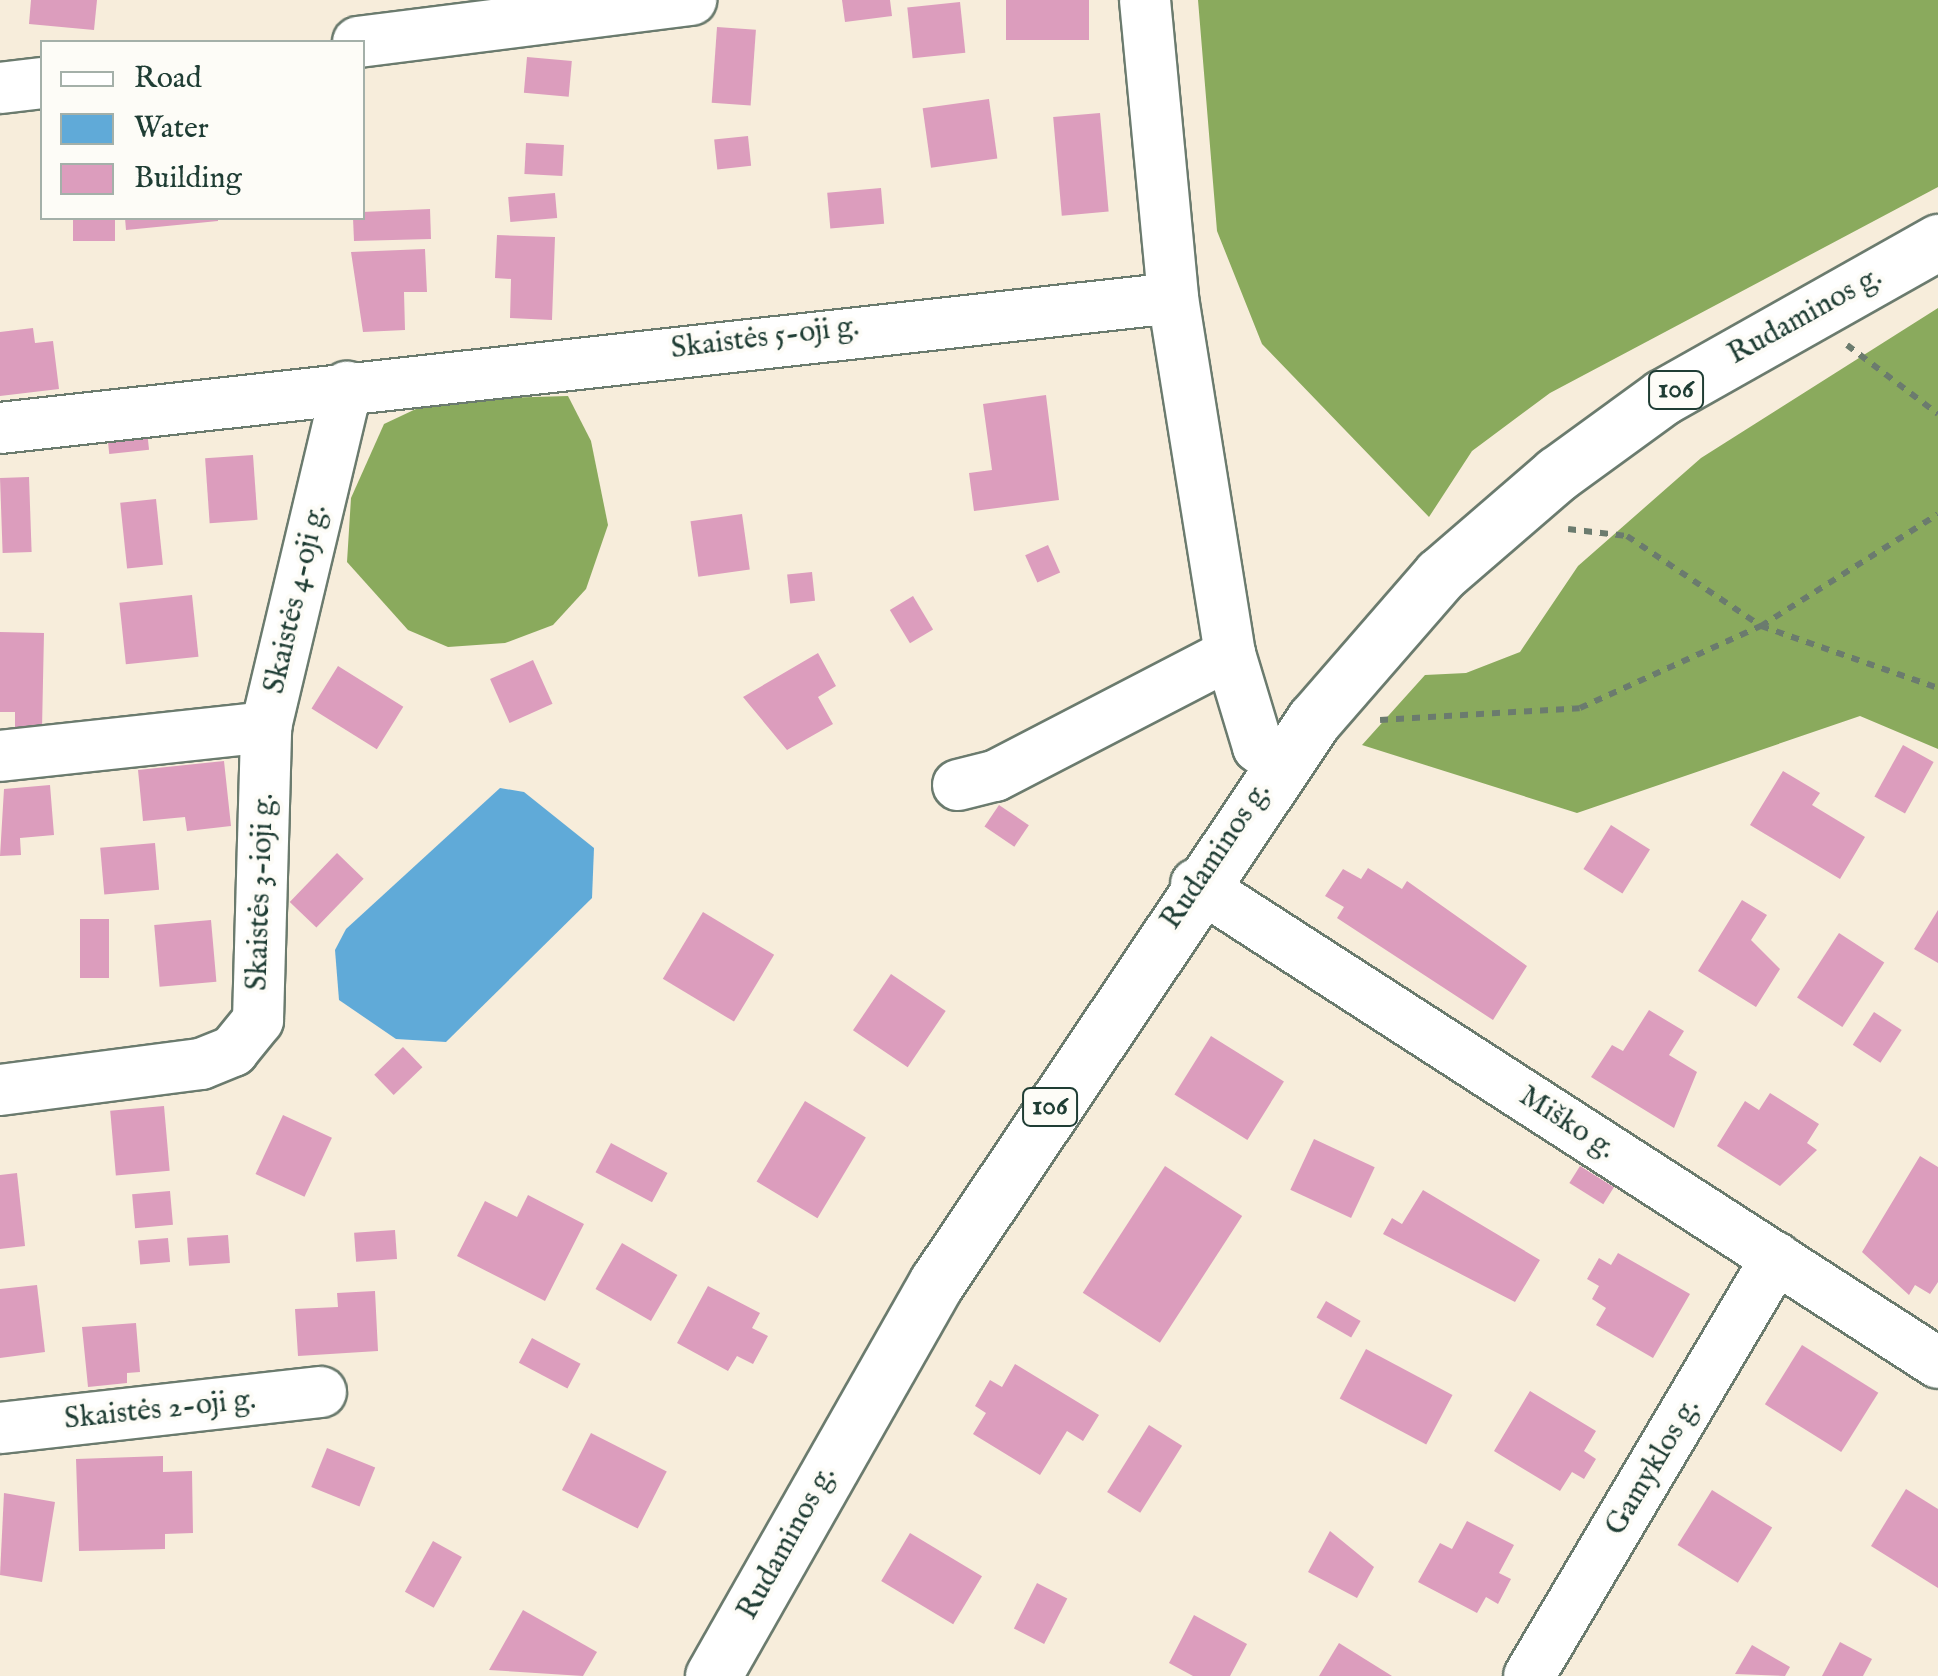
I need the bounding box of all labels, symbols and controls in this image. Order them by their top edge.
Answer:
legend [40,40,365,220]
text: Road [134,60,202,98]
text: Water [134,110,209,148]
text: Building [134,160,242,198]
street label: Rudaminos g. [1722,259,1888,373]
street label: Skaistės 5-oji g. [669,309,861,367]
road number: 106 [1646,367,1706,413]
street label: Skaistės 4-oji g. [257,501,335,697]
street label: Rudaminos g. [1154,775,1278,937]
street label: Skaistės 3-ioji g. [240,793,282,991]
street label: Miško g. [1512,1079,1622,1167]
road number: 106 [1020,1084,1080,1130]
street label: Skaistės 2-oji g. [62,1382,258,1438]
street label: Gamyklos g. [1598,1392,1708,1542]
street label: Rudaminos g. [730,1460,844,1626]

